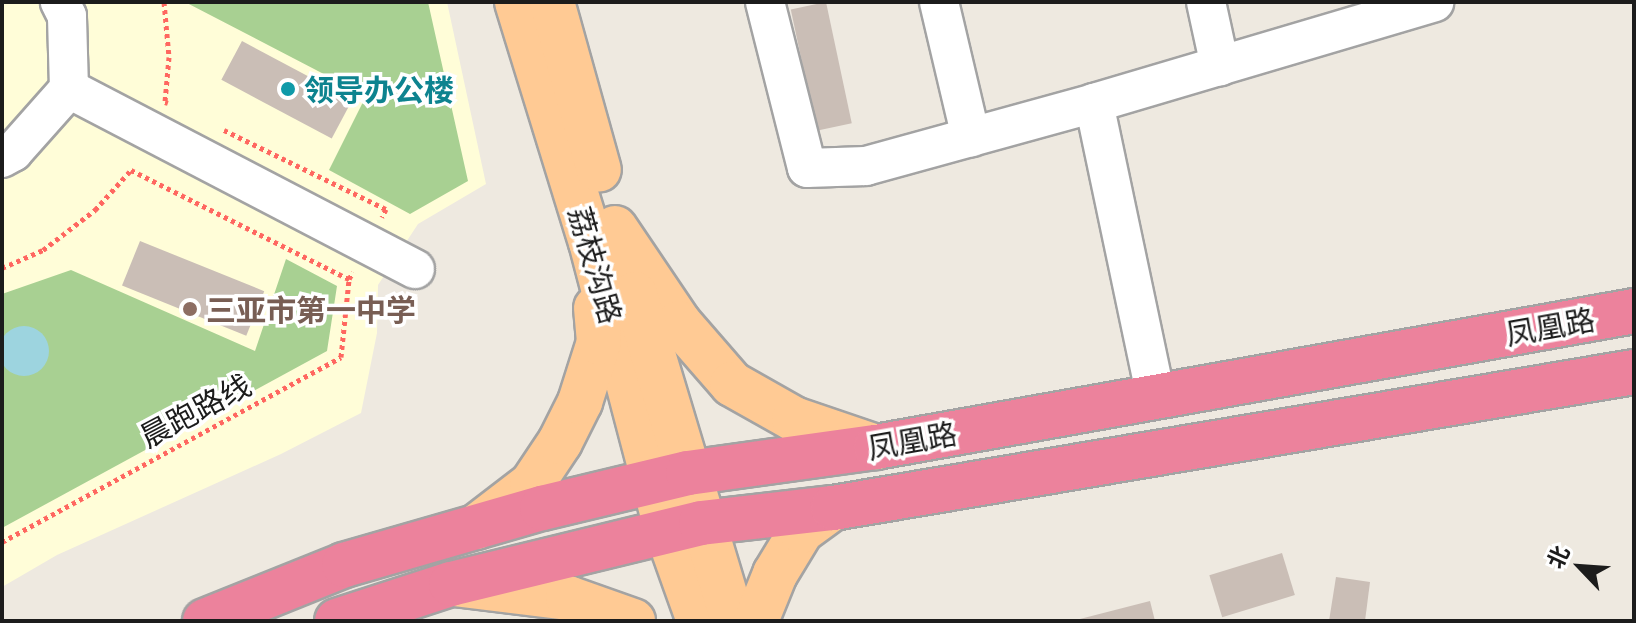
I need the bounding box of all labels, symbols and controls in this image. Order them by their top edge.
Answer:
place label: 领导办公楼 [304,71,454,107]
marker: 领导办公楼 [279,80,297,98]
street label: 荔枝沟路 [562,202,630,328]
place label: 三亚市第一中学 [206,291,416,327]
marker: 三亚市第一中学 [181,300,199,318]
street label: 凤凰路 [1503,300,1597,352]
street label: 晨跑路线 [134,366,256,454]
street label: 凤凰路 [865,414,959,466]
north arrow [1540,527,1620,607]
text: 北 [1541,541,1575,572]

